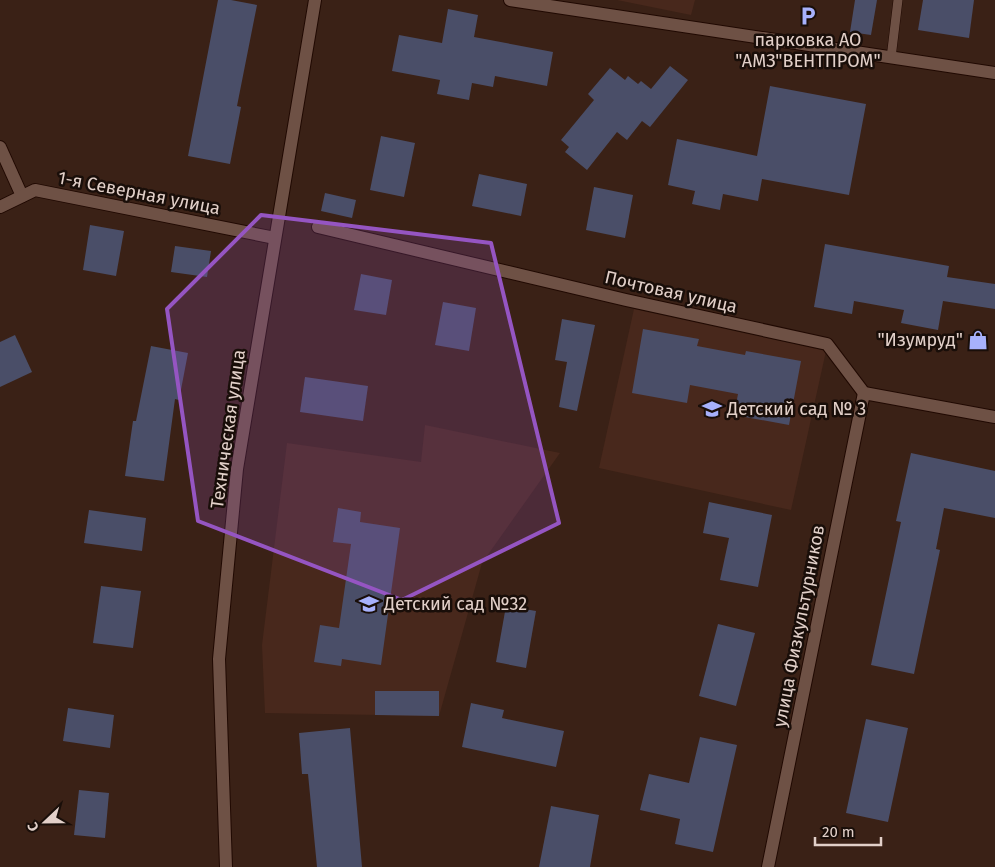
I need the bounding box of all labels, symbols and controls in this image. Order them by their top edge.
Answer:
parking icon: парковка АО "АМЗ"ВЕНТПРОМ" [797,5,819,27]
place label: парковка АО "АМЗ"ВЕНТПРОМ" [735,29,881,72]
street label: 1-я Северная улица [56,166,222,220]
street label: Почтовая улица [603,266,739,318]
place label: "Изумруд" [877,329,963,351]
shop icon: "Изумруд" [967,329,989,351]
street label: Техническая улица [206,348,250,510]
school or university icon: Детский сад № 3 [701,398,723,420]
place label: Детский сад № 3 [726,398,866,420]
street label: улица Физкультурников [769,523,829,729]
school or university icon: Детский сад №32 [358,593,380,615]
place label: Детский сад №32 [383,593,527,615]
north arrow [20,797,70,847]
scale bar [815,814,881,846]
text: С [24,820,43,834]
text: 20 m [822,823,855,841]

